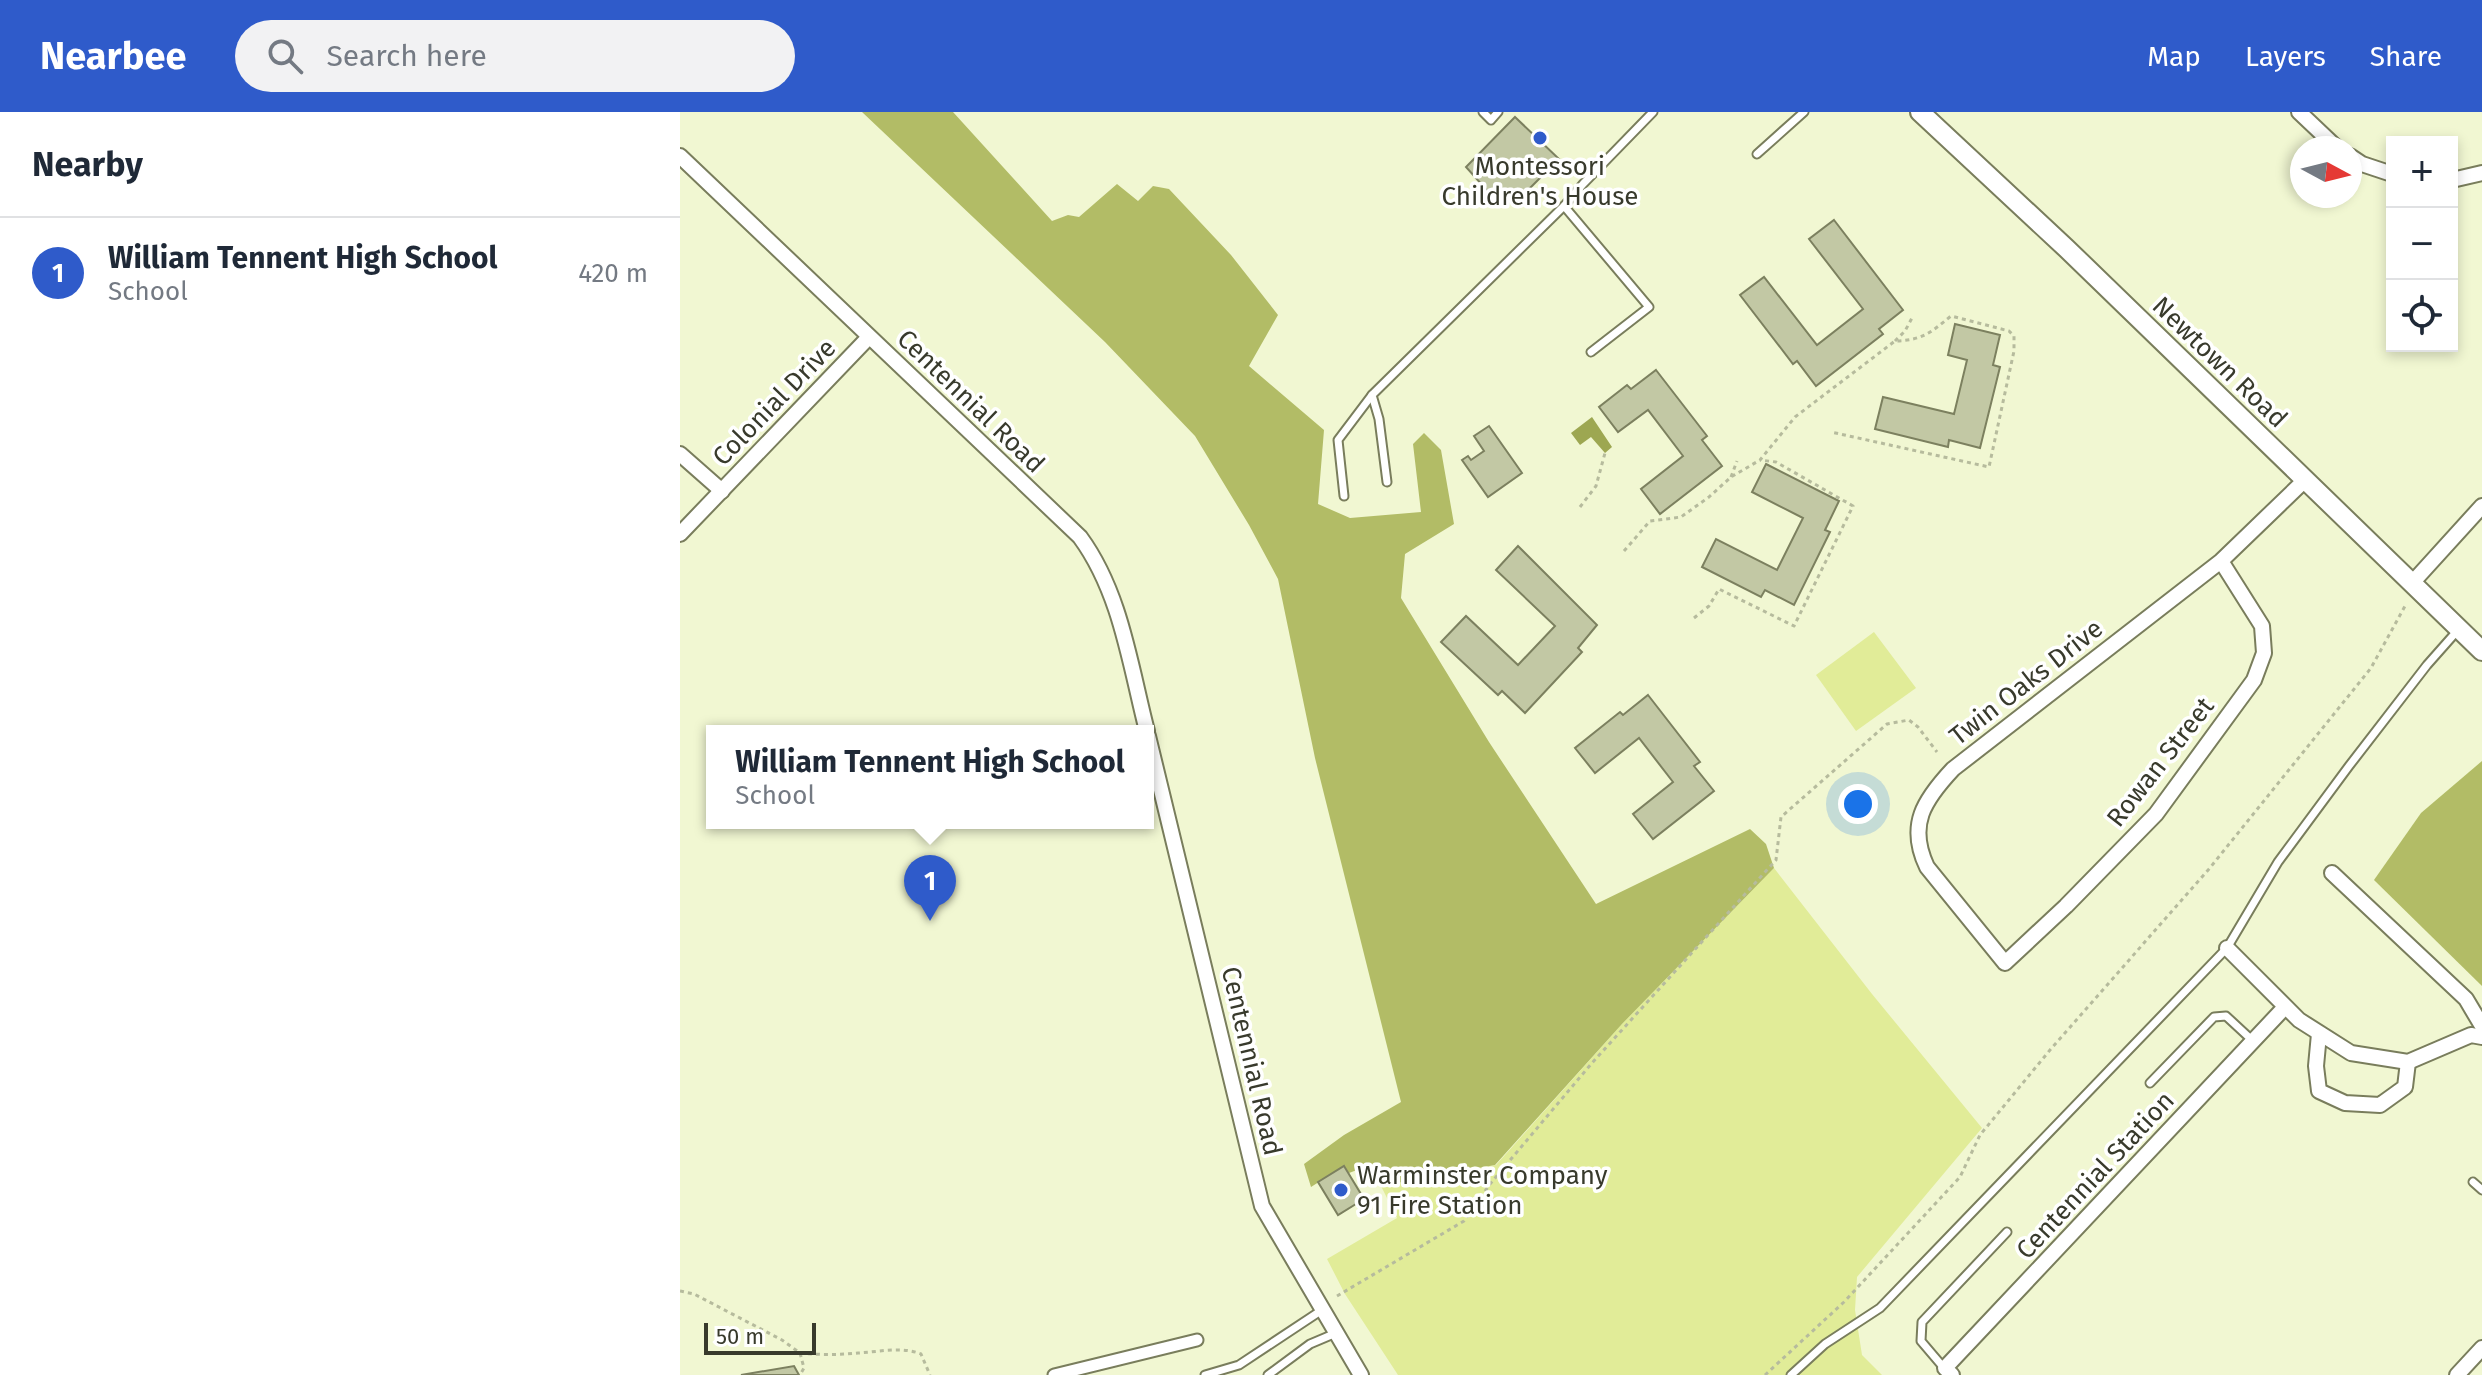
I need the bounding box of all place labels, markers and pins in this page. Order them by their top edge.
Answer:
marker: Montessori Children's House [1531,129,1549,147]
place label: Montessori Children's House [1441,151,1639,212]
pin: 1 [904,855,956,921]
place label: Warminster Company 91 Fire Station [1357,1160,1608,1221]
marker: Warminster Company 91 Fire Station [1332,1181,1350,1199]

